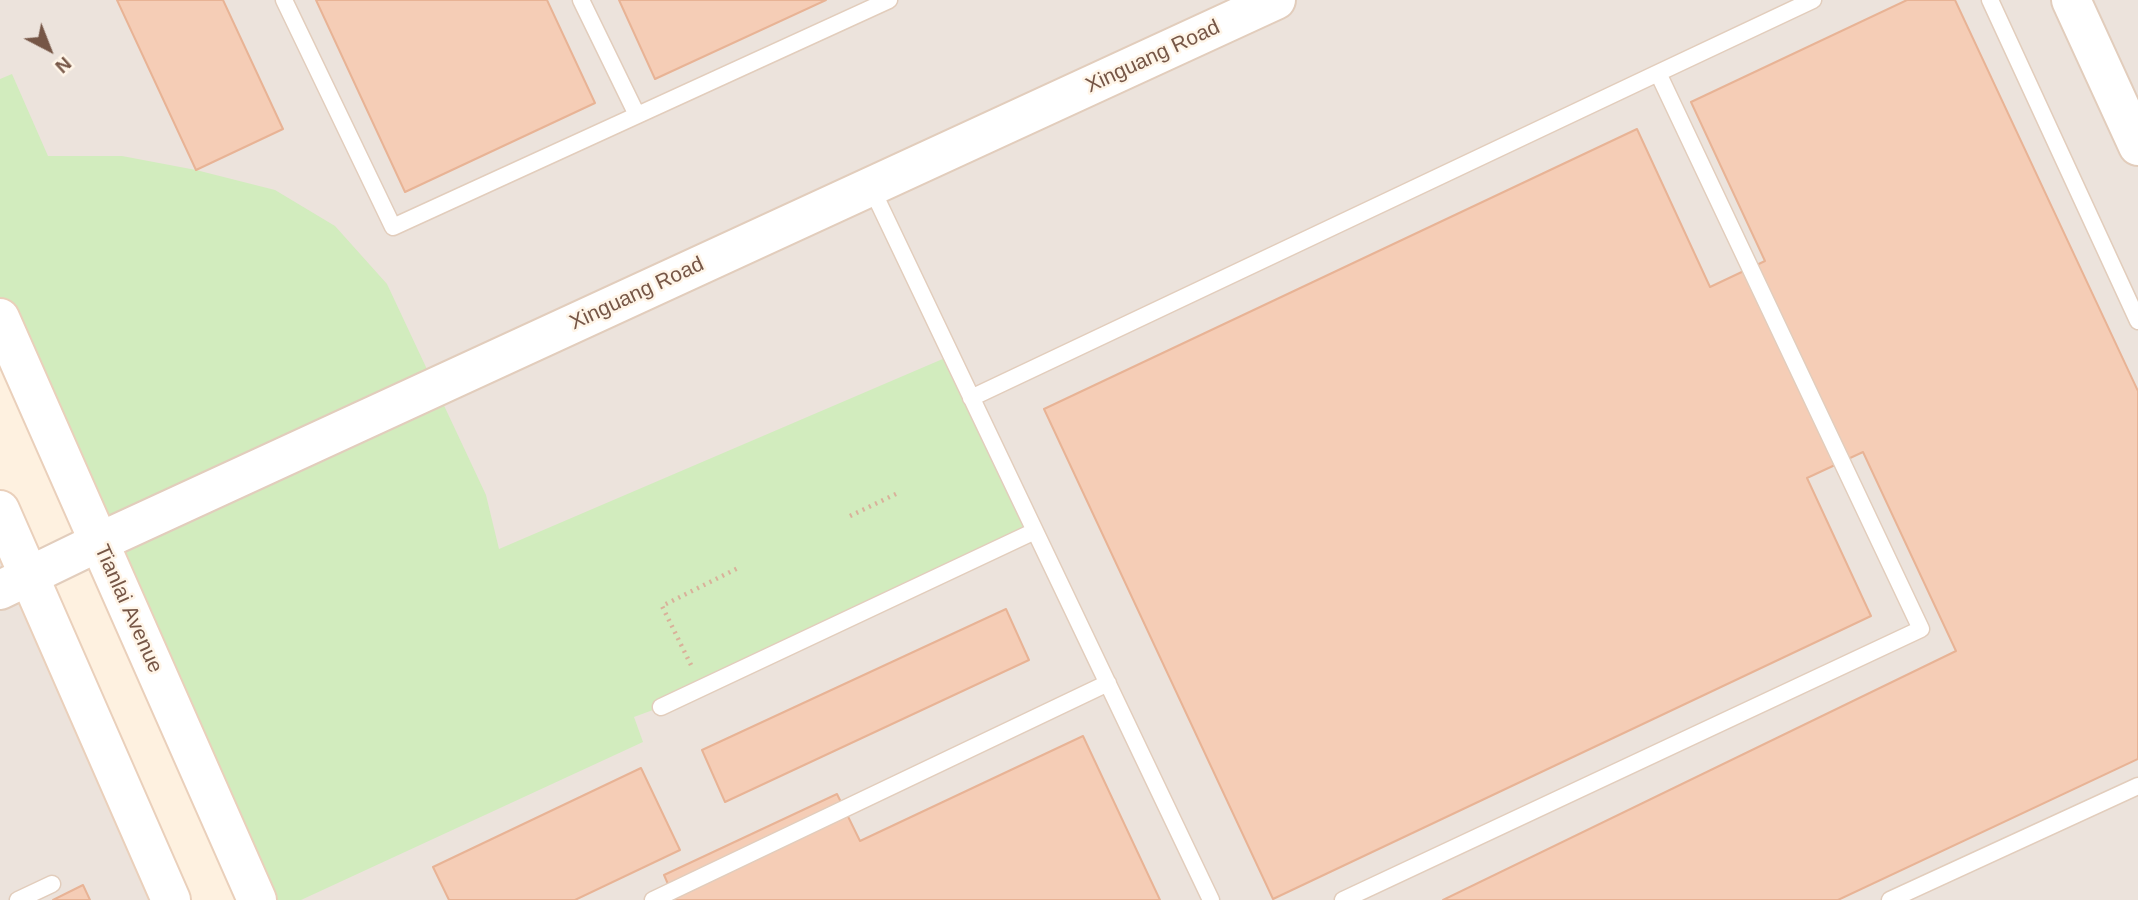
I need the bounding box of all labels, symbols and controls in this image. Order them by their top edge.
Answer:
north arrow [14,14,84,84]
street label: Xinguang Road [1082,15,1224,99]
text: N [51,53,76,77]
street label: Xinguang Road [566,252,708,336]
street label: Tianlai Avenue [88,541,168,677]

